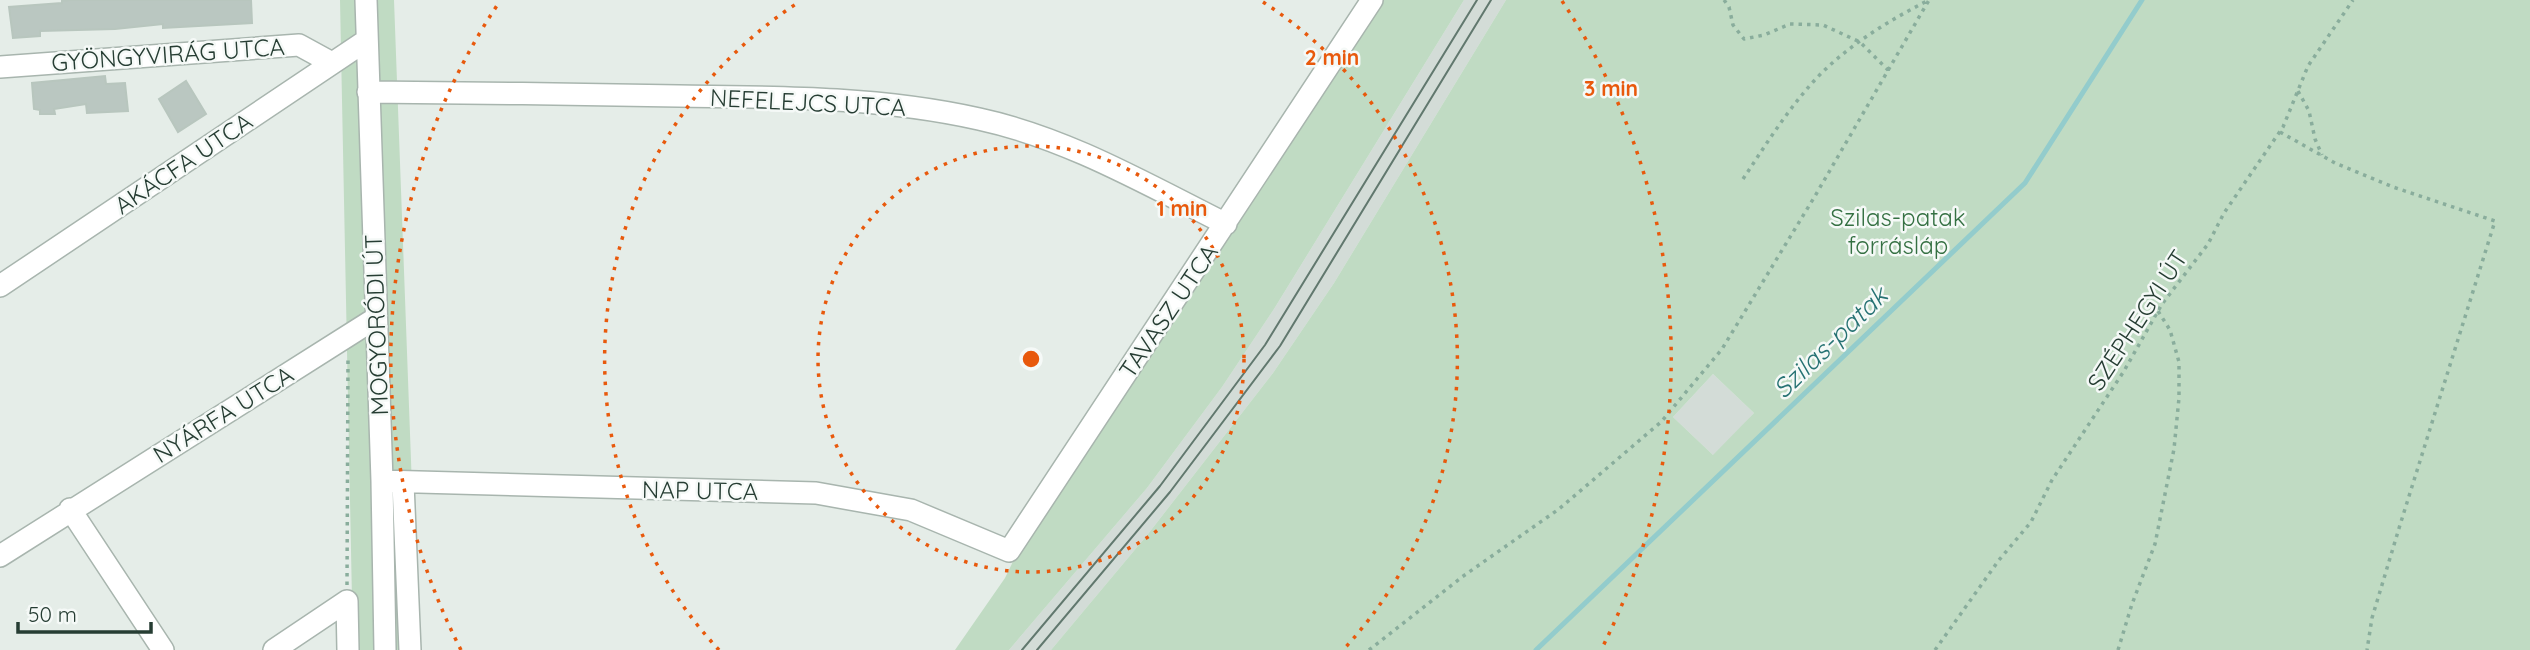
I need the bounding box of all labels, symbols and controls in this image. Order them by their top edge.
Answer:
street label: GYÖNGYVIRÁG UTCA [50,31,286,77]
text: 2 min [1305,44,1359,70]
text: 3 min [1584,75,1638,101]
street label: NEFELEJCS UTCA [709,82,907,122]
street label: AKÁCFA UTCA [108,106,258,220]
text: 1 min [1157,195,1207,221]
park label: Szilas-patak forrásláp [1830,202,1966,260]
street label: MOGYORÓDI ÚT [358,234,394,416]
street label: TAVASZ UTCA [1112,238,1224,384]
street label: SZÉPHEGYI ÚT [2080,244,2194,396]
water label: Szilas-patak [1766,278,1896,405]
centre of rings [1019,347,1043,371]
street label: NYÁRFA UTCA [147,359,299,469]
street label: NAP UTCA [642,474,758,506]
scale bar [18,590,150,634]
text: 50 m [28,601,77,627]

